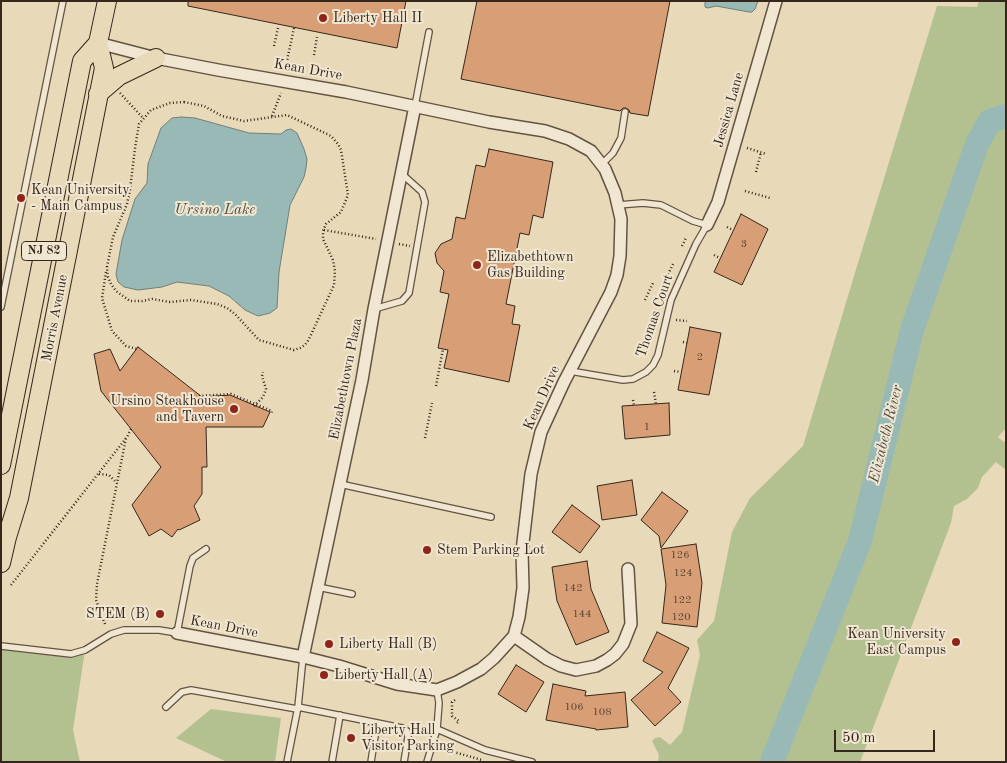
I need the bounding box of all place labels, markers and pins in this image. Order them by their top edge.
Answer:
place label: Liberty Hall II [333,10,422,26]
marker: Liberty Hall II [317,12,329,24]
place label: Kean University - Main Campus [31,182,130,214]
marker: Kean University - Main Campus [15,192,27,204]
place label: Elizabethtown Gas Building [487,249,573,282]
marker: Elizabethtown Gas Building [471,259,483,271]
place label: Ursino Steakhouse and Tavern [110,393,224,426]
marker: Ursino Steakhouse and Tavern [228,403,240,415]
place label: Stem Parking Lot [437,542,545,558]
marker: Stem Parking Lot [421,544,433,556]
place label: STEM (B) [86,606,150,622]
marker: STEM (B) [154,608,166,620]
place label: Kean University East Campus [847,626,946,658]
place label: Liberty Hall (B) [339,636,437,652]
marker: Kean University East Campus [950,636,962,648]
marker: Liberty Hall (B) [323,638,335,650]
place label: Liberty Hall (A) [334,667,433,683]
marker: Liberty Hall (A) [318,669,330,681]
place label: Liberty Hall Visitor Parking [361,722,454,754]
marker: Liberty Hall Visitor Parking [345,732,357,744]

